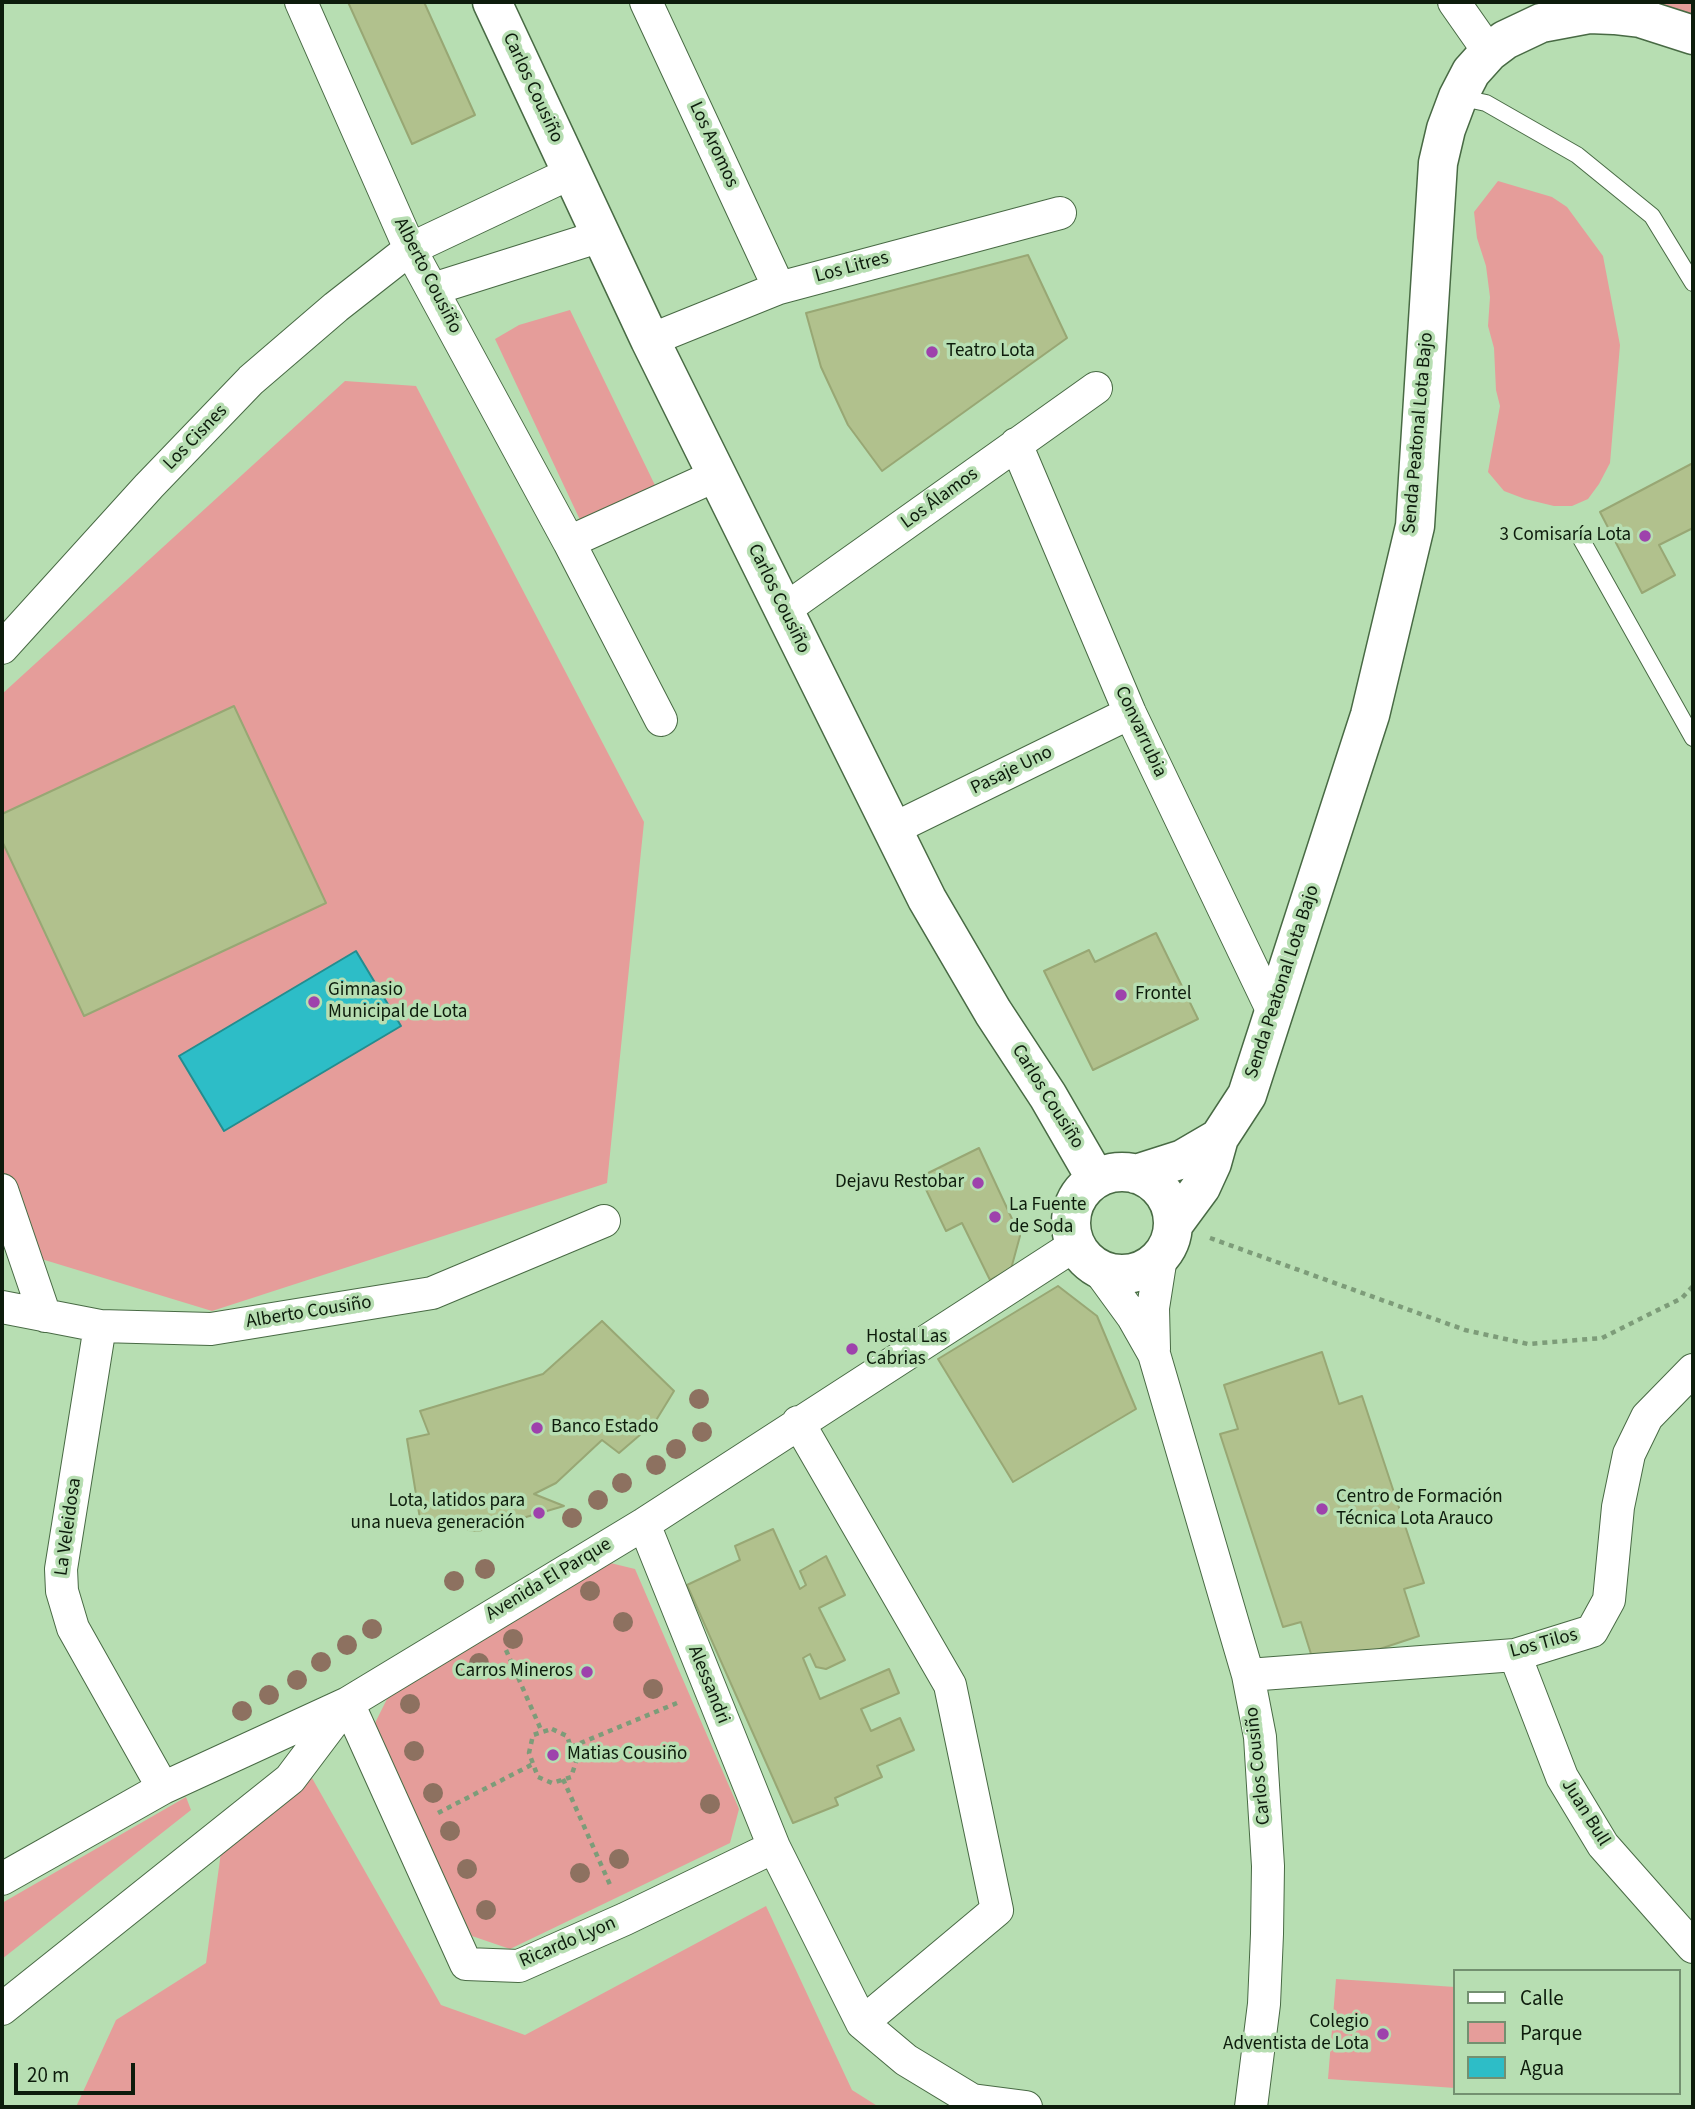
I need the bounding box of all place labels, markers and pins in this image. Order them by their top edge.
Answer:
place label: Teatro Lota [946,341,1035,363]
marker: Teatro Lota [924,344,940,360]
place label: 3 Comisaría Lota [1499,525,1631,547]
marker: 3 Comisaría Lota [1637,528,1653,544]
place label: Gimnasio Municipal de Lota [328,980,467,1024]
place label: Frontel [1135,984,1192,1006]
marker: Frontel [1113,987,1129,1003]
marker: Gimnasio Municipal de Lota [306,994,322,1010]
place label: Dejavu Restobar [835,1172,964,1194]
marker: Dejavu Restobar [970,1175,986,1191]
place label: La Fuente de Soda [1009,1195,1086,1239]
marker: La Fuente de Soda [987,1209,1003,1225]
place label: Hostal Las Cabrias [866,1327,947,1371]
marker: Hostal Las Cabrias [844,1341,860,1357]
place label: Banco Estado [551,1417,659,1439]
marker: Banco Estado [529,1420,545,1436]
place label: Centro de Formación Técnica Lota Arauco [1336,1487,1503,1531]
place label: Lota, latidos para una nueva generación [350,1491,525,1535]
marker: Centro de Formación Técnica Lota Arauco [1314,1501,1330,1517]
marker: Lota, latidos para una nueva generación [531,1505,547,1521]
place label: Carros Mineros [455,1661,573,1683]
marker: Carros Mineros [579,1664,595,1680]
place label: Matias Cousiño [567,1744,687,1766]
marker: Matias Cousiño [545,1747,561,1763]
place label: Colegio Adventista de Lota [1223,2012,1369,2056]
marker: Colegio Adventista de Lota [1375,2026,1391,2042]

